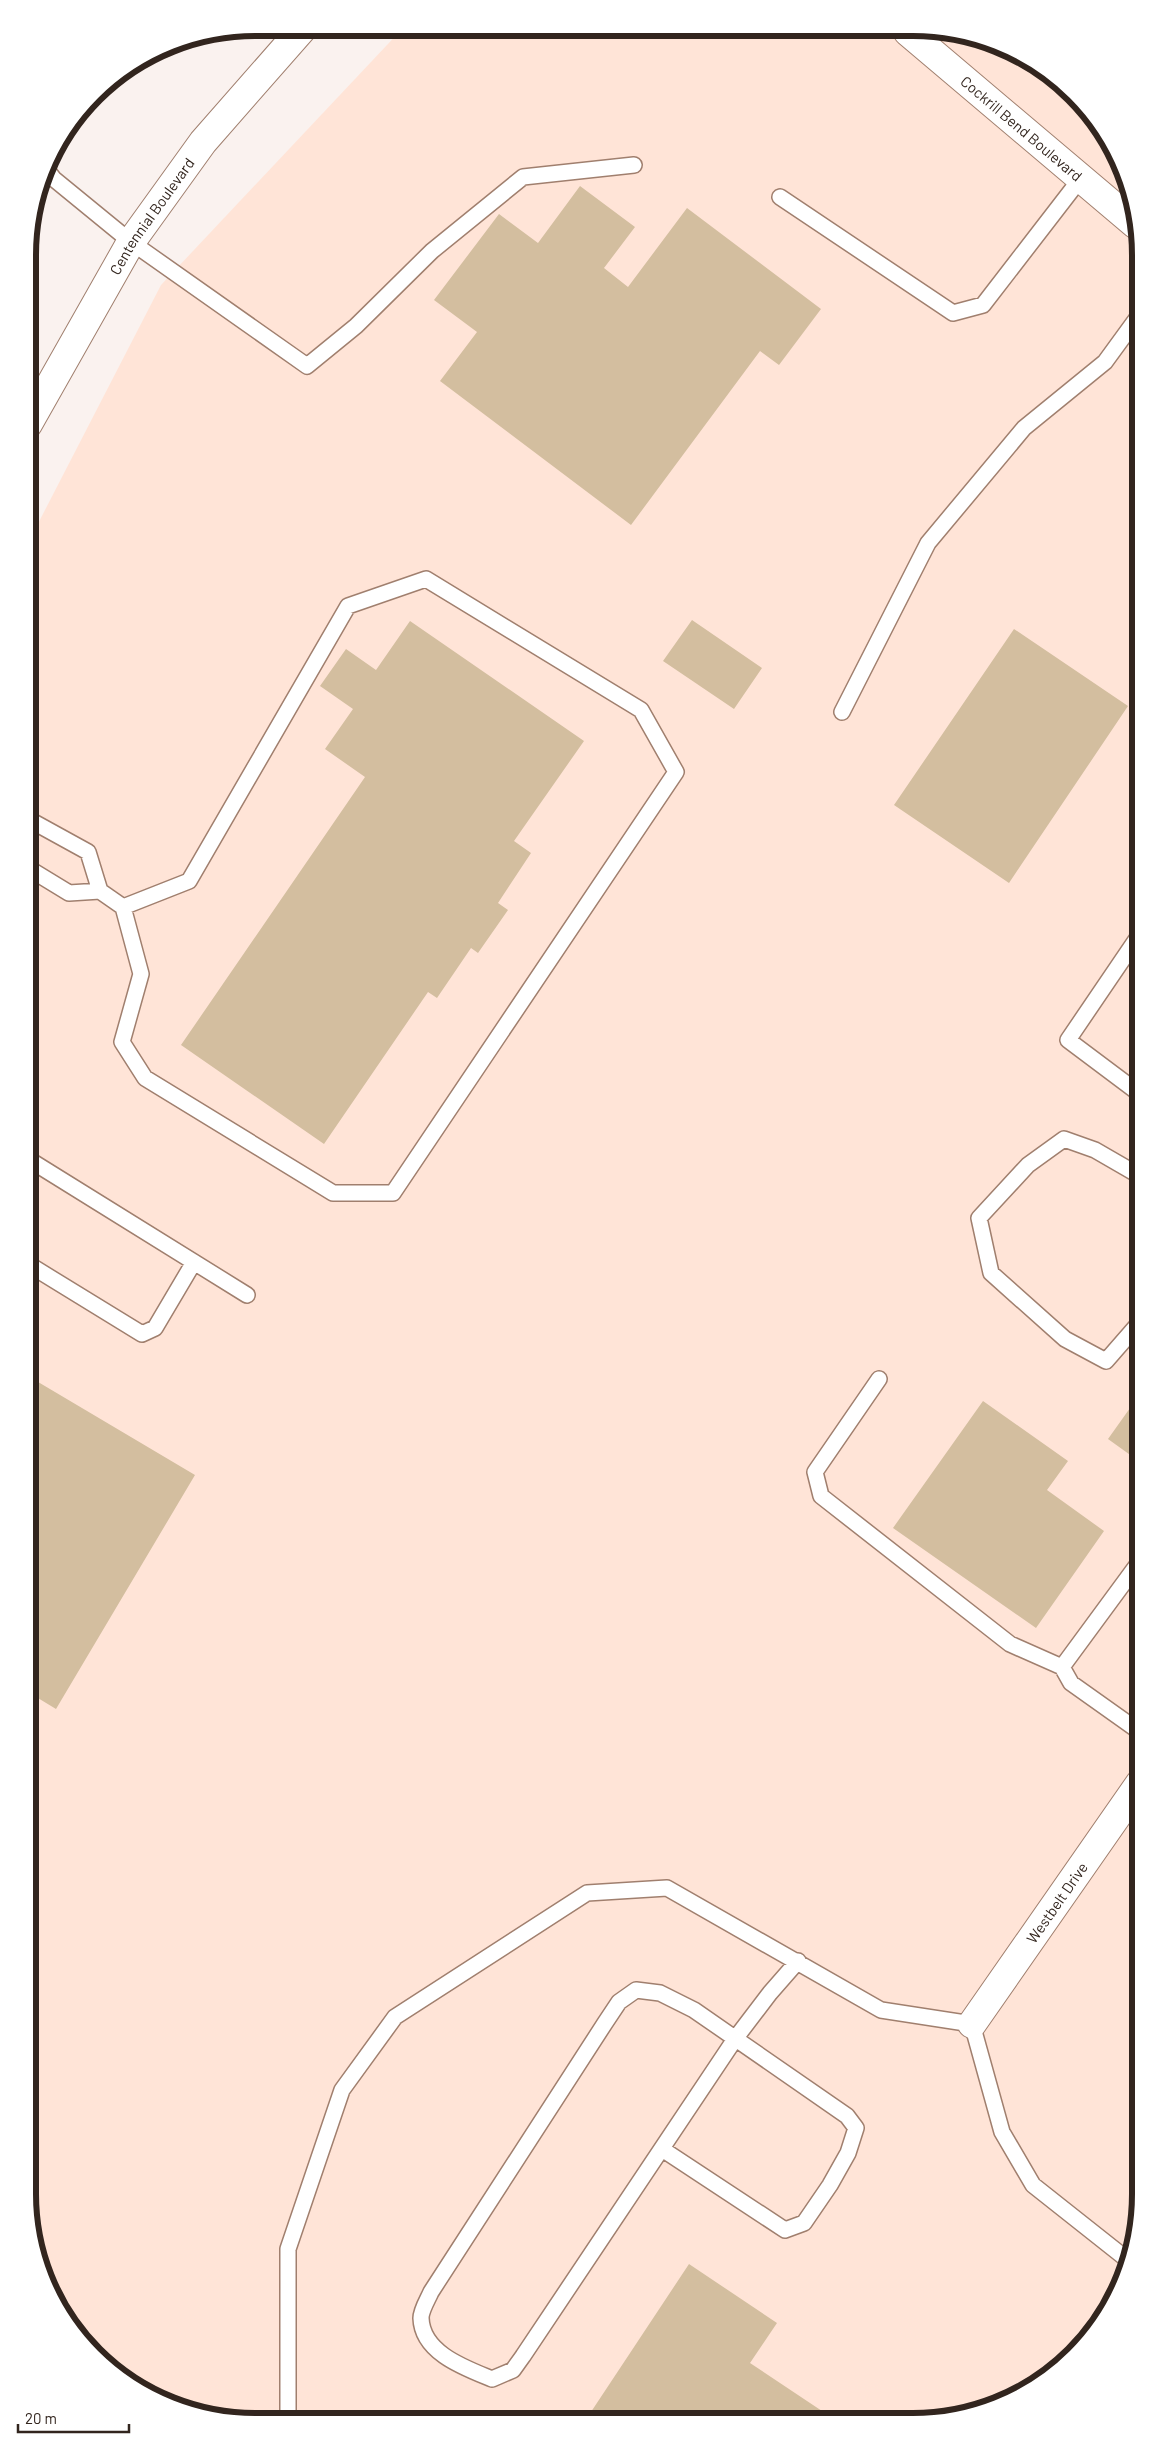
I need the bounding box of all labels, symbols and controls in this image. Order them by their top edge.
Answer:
street label: Cockrill Bend Boulevard [957,72,1086,185]
street label: Centennial Boulevard [105,154,198,278]
street label: Westbelt Drive [1022,1859,1091,1946]
scale bar [18,2402,129,2434]
text: 20 m [25,2409,57,2427]

